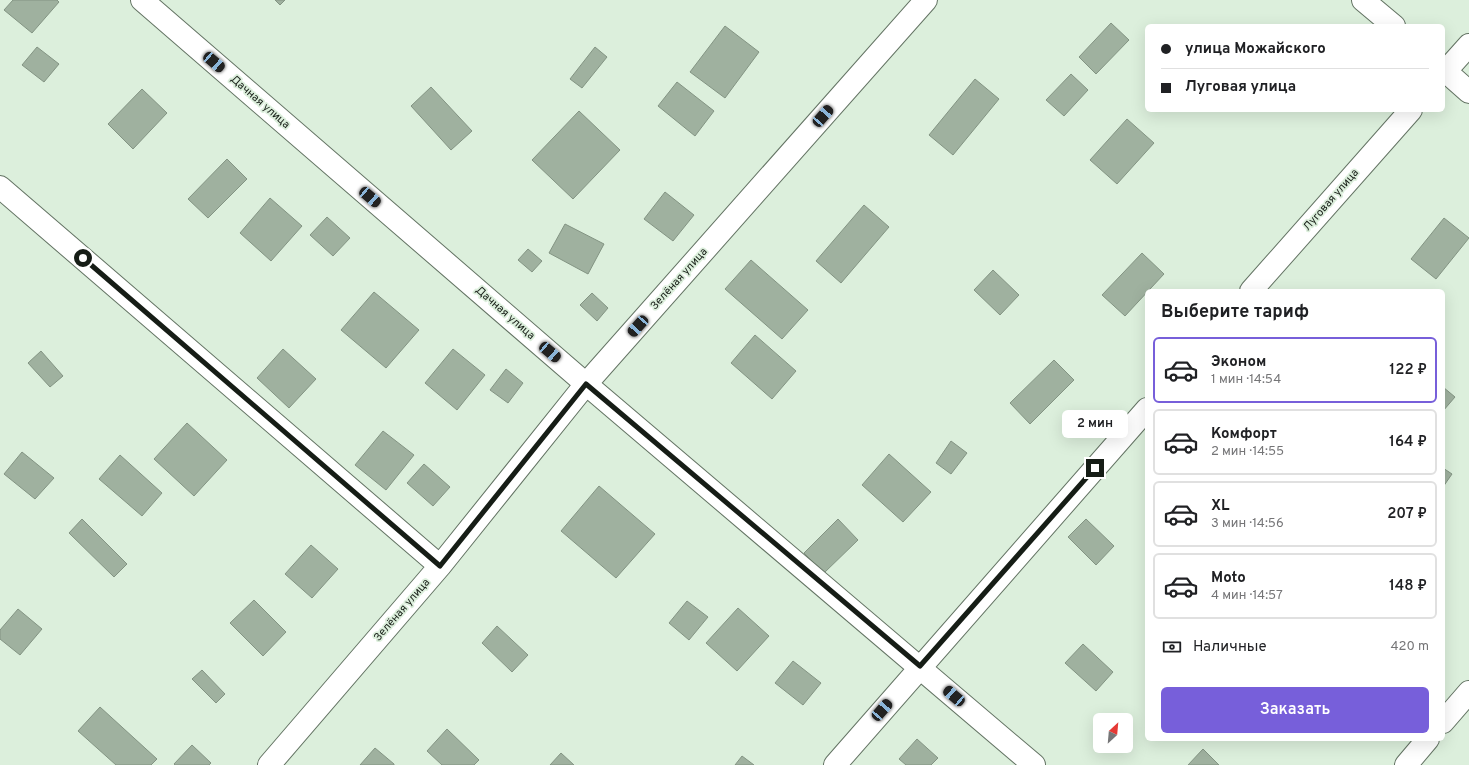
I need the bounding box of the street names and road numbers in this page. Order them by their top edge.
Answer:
street label: Дачная улица [227,72,293,132]
street label: Луговая улица [1300,166,1362,234]
street label: Зелёная улица [647,245,711,313]
street label: Дачная улица [472,283,538,343]
street label: Зелёная улица [371,576,433,644]

